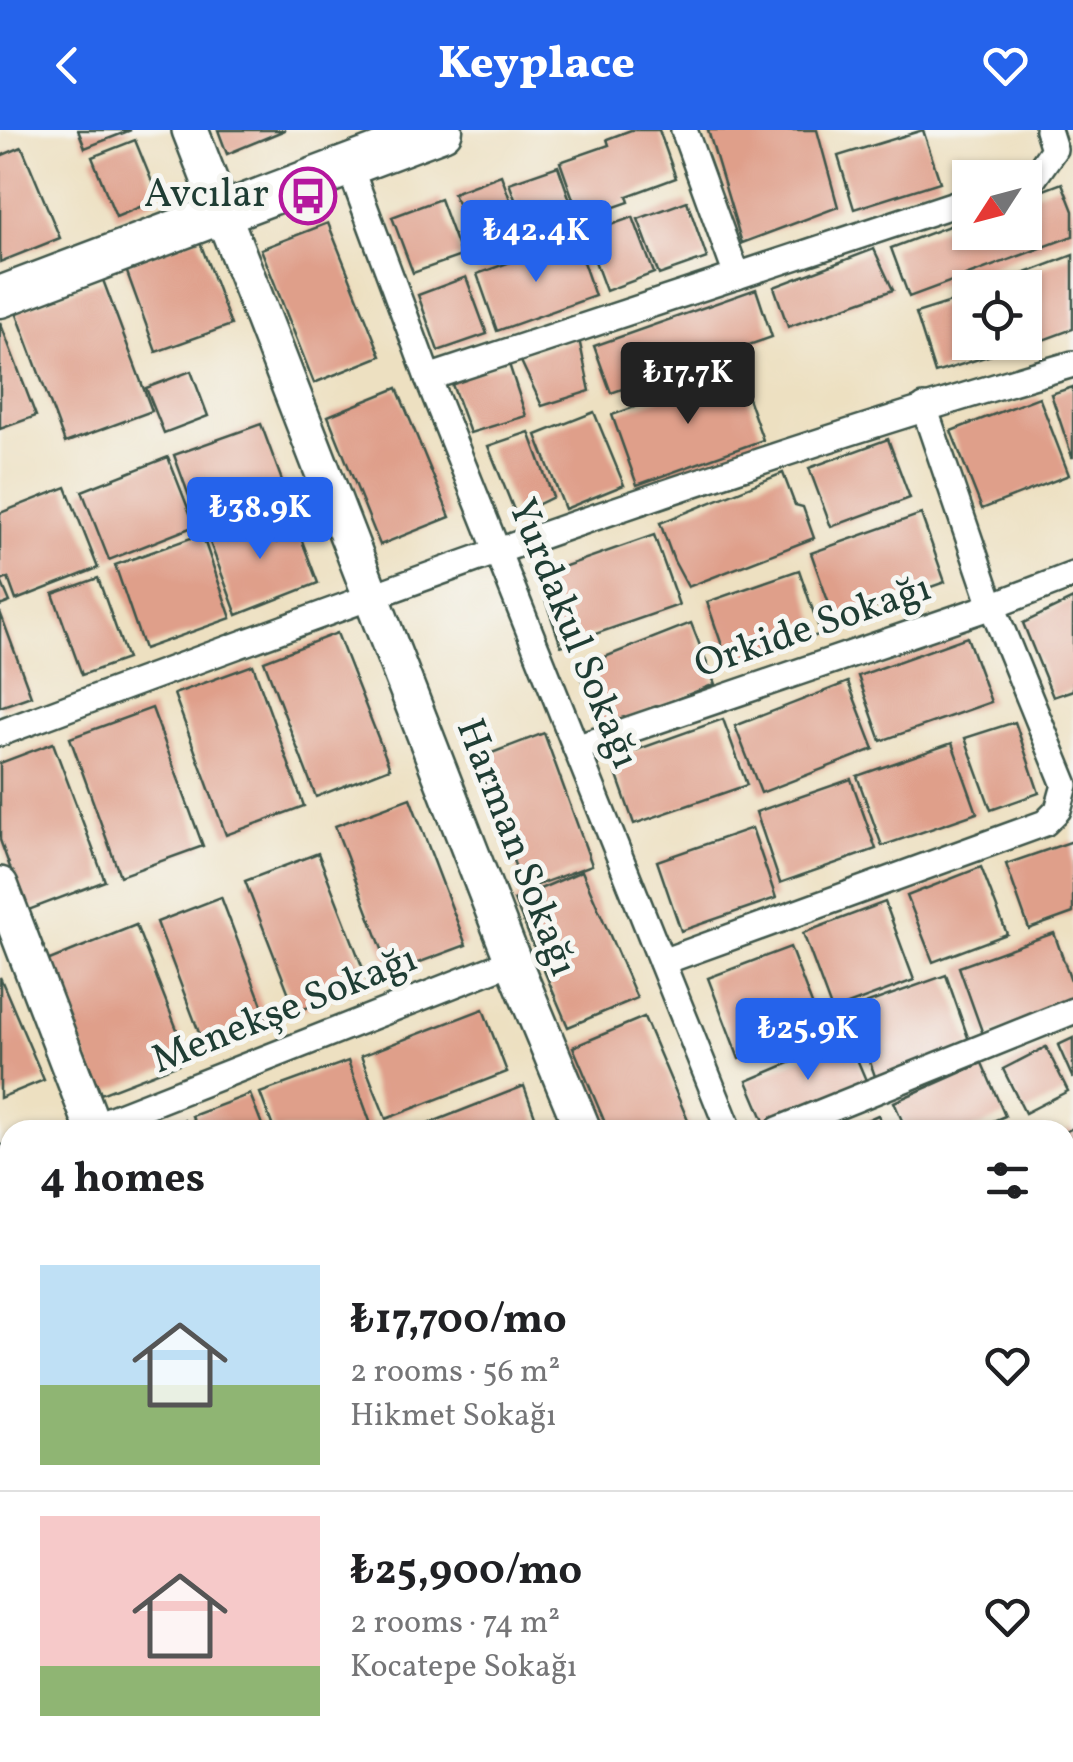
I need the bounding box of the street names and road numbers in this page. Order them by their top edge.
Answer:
street label: Yurdakul Sokağı [492,491,652,777]
street label: Orkide Sokağı [687,561,939,695]
street label: Harman Sokağı [440,711,590,985]
street label: Menekşe Sokağı [144,932,426,1090]

